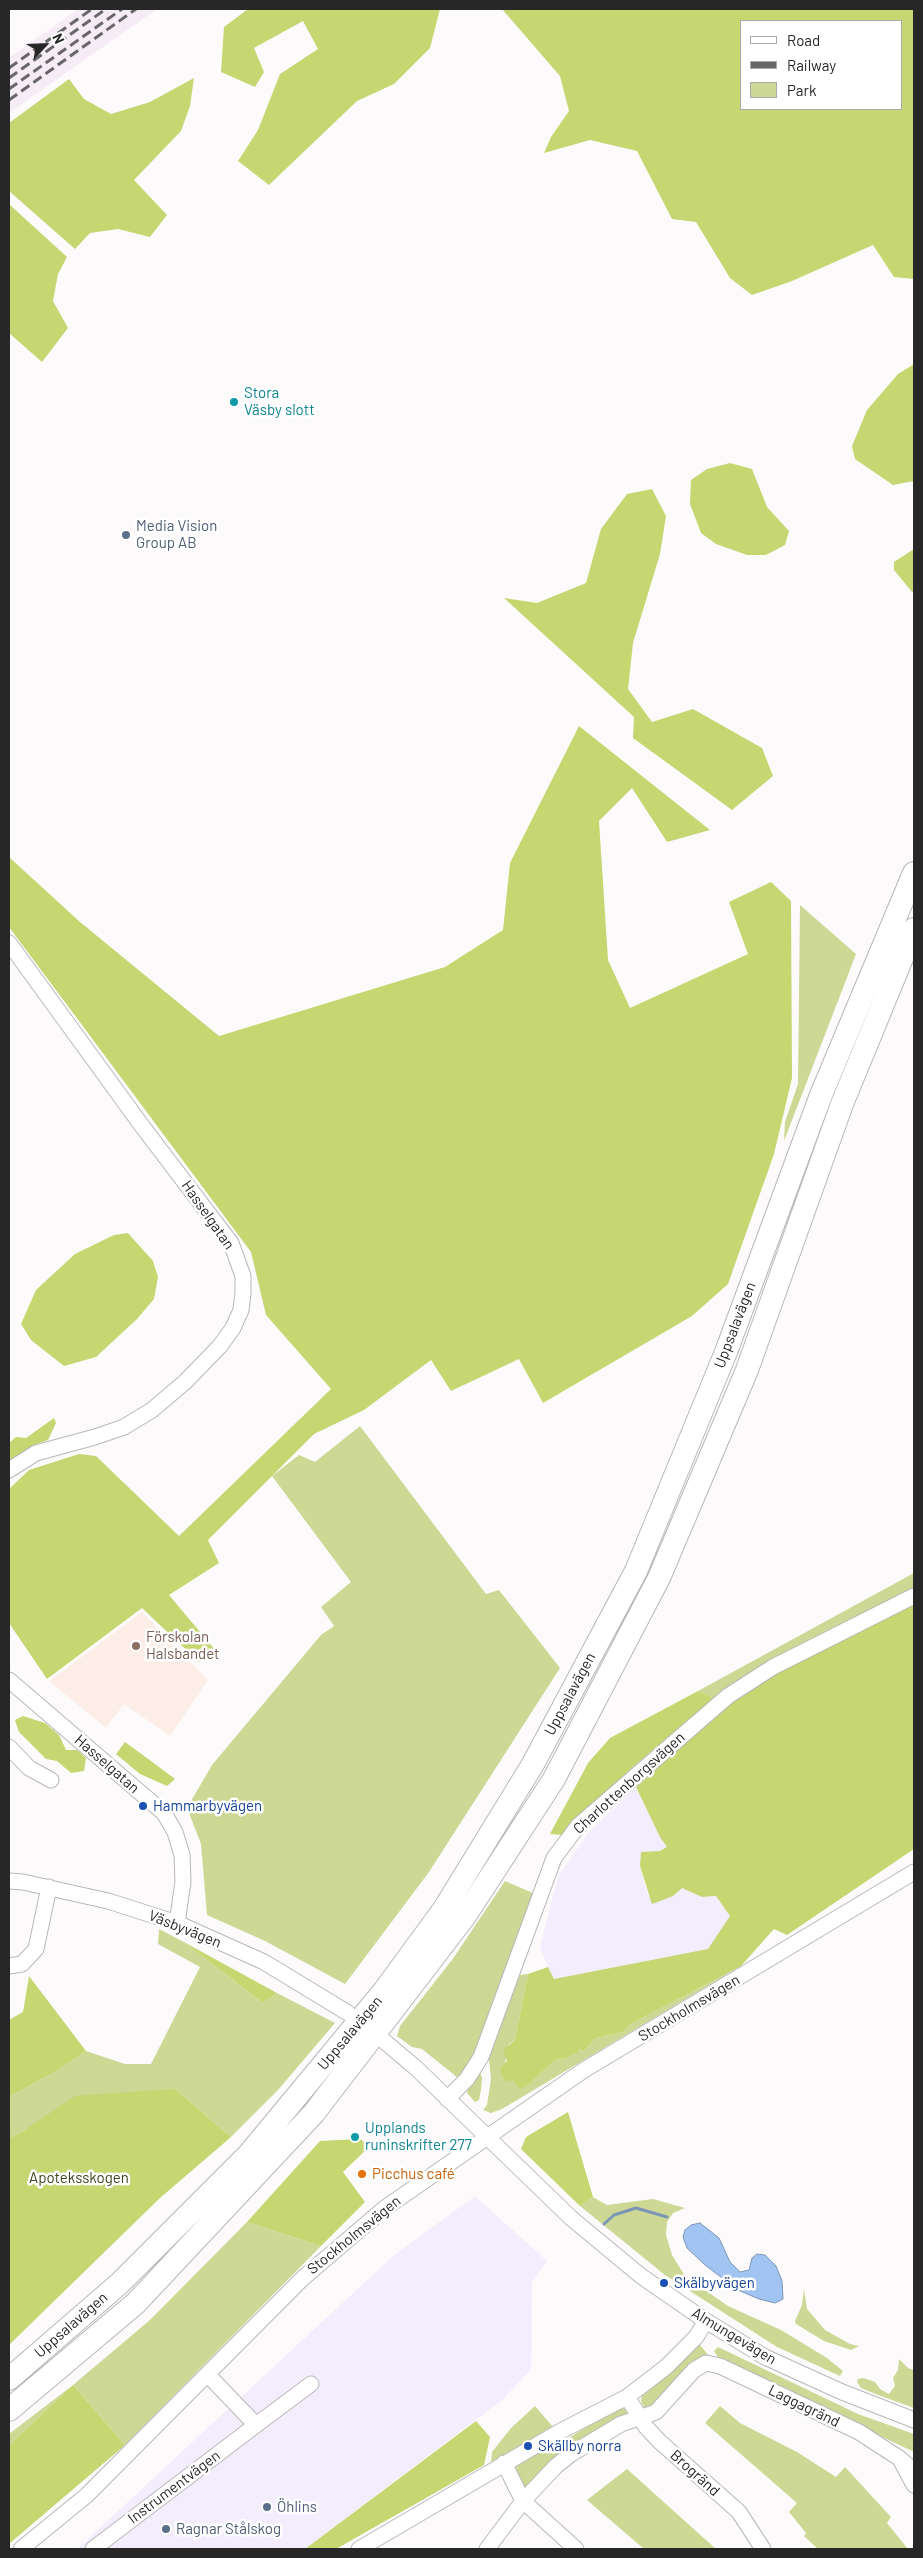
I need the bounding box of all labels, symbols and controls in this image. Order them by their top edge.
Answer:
north arrow [20,20,70,70]
legend [740,20,903,110]
text: N [49,31,69,46]
text: Road [787,31,820,49]
text: Railway [787,56,836,74]
text: Park [787,81,816,99]
place label: Stora Väsby slott [244,384,315,419]
marker: Stora Väsby slott [228,396,240,408]
place label: Media Vision Group AB [136,517,217,552]
marker: Media Vision Group AB [120,529,132,541]
street label: Hasselgatan [178,1177,238,1253]
street label: Uppsalavägen [710,1279,760,1371]
place label: Förskolan Halsbandet [146,1628,220,1663]
marker: Förskolan Halsbandet [130,1640,142,1652]
street label: Uppsalavägen [541,1650,599,1738]
street label: Charlottenborgsvägen [570,1728,688,1838]
street label: Hasselgatan [71,1731,143,1797]
place label: Hammarbyvägen [153,1797,262,1815]
marker: Hammarbyvägen [137,1800,149,1812]
street label: Väsbyvägen [146,1906,224,1952]
street label: Stockholmsvägen [635,1971,743,2045]
street label: Uppsalavägen [314,1992,386,2074]
place label: Upplands runinskrifter 277 [365,2119,472,2154]
marker: Upplands runinskrifter 277 [349,2131,361,2143]
place label: Picchus café [372,2165,455,2183]
marker: Picchus café [356,2168,368,2180]
park label: Apoteksskogen [29,2169,129,2187]
street label: Stockholmsvägen [304,2192,404,2278]
place label: Skälbyvägen [674,2274,755,2292]
marker: Skälbyvägen [658,2277,670,2289]
street label: Uppsalavägen [31,2288,111,2362]
street label: Almungevägen [688,2304,780,2368]
street label: Laggagränd [765,2381,843,2431]
place label: Skällby norra [538,2437,621,2455]
marker: Skällby norra [522,2440,534,2452]
street label: Brogränd [667,2446,723,2500]
street label: Instrumentvägen [124,2447,224,2527]
place label: Öhlins [277,2498,317,2516]
marker: Öhlins [261,2501,273,2513]
place label: Ragnar Stålskog [176,2520,281,2538]
marker: Ragnar Stålskog [160,2523,172,2535]

